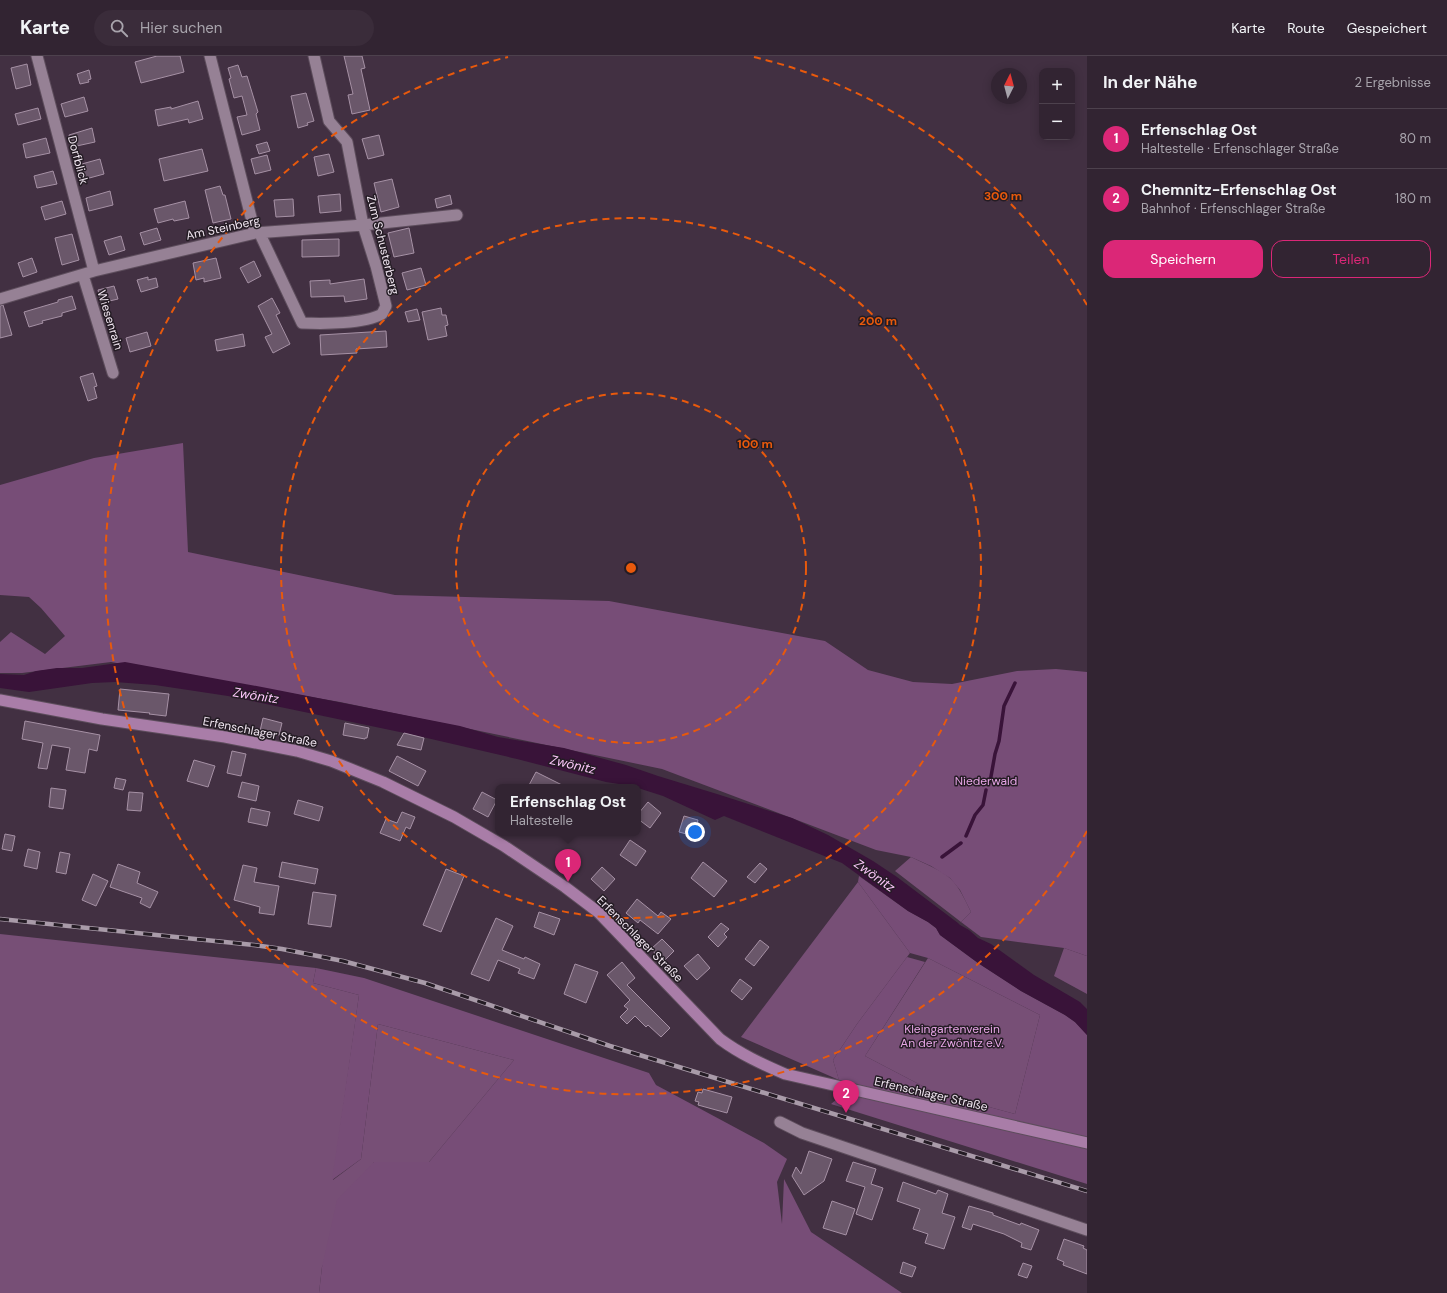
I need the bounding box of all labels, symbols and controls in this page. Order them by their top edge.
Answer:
search box [94,10,374,46]
text: Karte [20,15,70,40]
icon: search [108,17,130,39]
text: Hier suchen [140,18,222,38]
text: Karte [1231,19,1265,37]
text: Route [1287,19,1325,37]
text: Gespeichert [1347,19,1427,37]
north arrow [991,68,1027,104]
map controls [1039,68,1075,140]
button: + [1039,68,1075,104]
text: In der Nähe [1103,71,1198,93]
text: 2 Ergebnisse [1355,74,1431,91]
button: − [1039,104,1075,140]
text: Erfenschlag Ost [1141,120,1257,140]
text: 1 [1114,130,1118,147]
text: 80 m [1399,130,1431,147]
street label: Dorfblick [64,134,92,186]
text: Haltestelle · Erfenschlager Straße [1141,140,1339,157]
text: Chemnitz-Erfenschlag Ost [1141,180,1336,200]
text: 300 m [984,188,1022,204]
text: 2 [1112,190,1120,207]
text: 180 m [1395,190,1431,207]
street label: Zum Schusterberg [363,194,403,297]
text: Bahnhof · Erfenschlager Straße [1141,200,1325,217]
street label: Am Steinberg [185,212,262,244]
button: Speichern [1103,240,1263,278]
button: Teilen [1271,240,1431,278]
street label: Wiesenrain [93,288,127,352]
text: 200 m [859,313,897,329]
text: 100 m [737,436,773,452]
centre of rings [624,561,638,575]
water label: Zwönitz [232,683,281,708]
street label: Erfenschlager Straße [202,713,319,751]
water label: Zwönitz [548,751,598,778]
park label: Niederwald [955,773,1017,789]
popup [495,784,641,836]
text: Erfenschlag Ost [510,792,626,812]
text: Haltestelle [510,812,573,829]
your location [685,822,705,842]
pin: 1 [555,849,581,882]
water label: Zwönitz [851,855,899,896]
street label: Erfenschlager Straße [593,892,687,986]
park label: Kleingartenverein An der Zwönitz e.V. [900,1021,1004,1051]
street label: Erfenschlager Straße [873,1073,989,1115]
pin: 2 [833,1080,859,1113]

